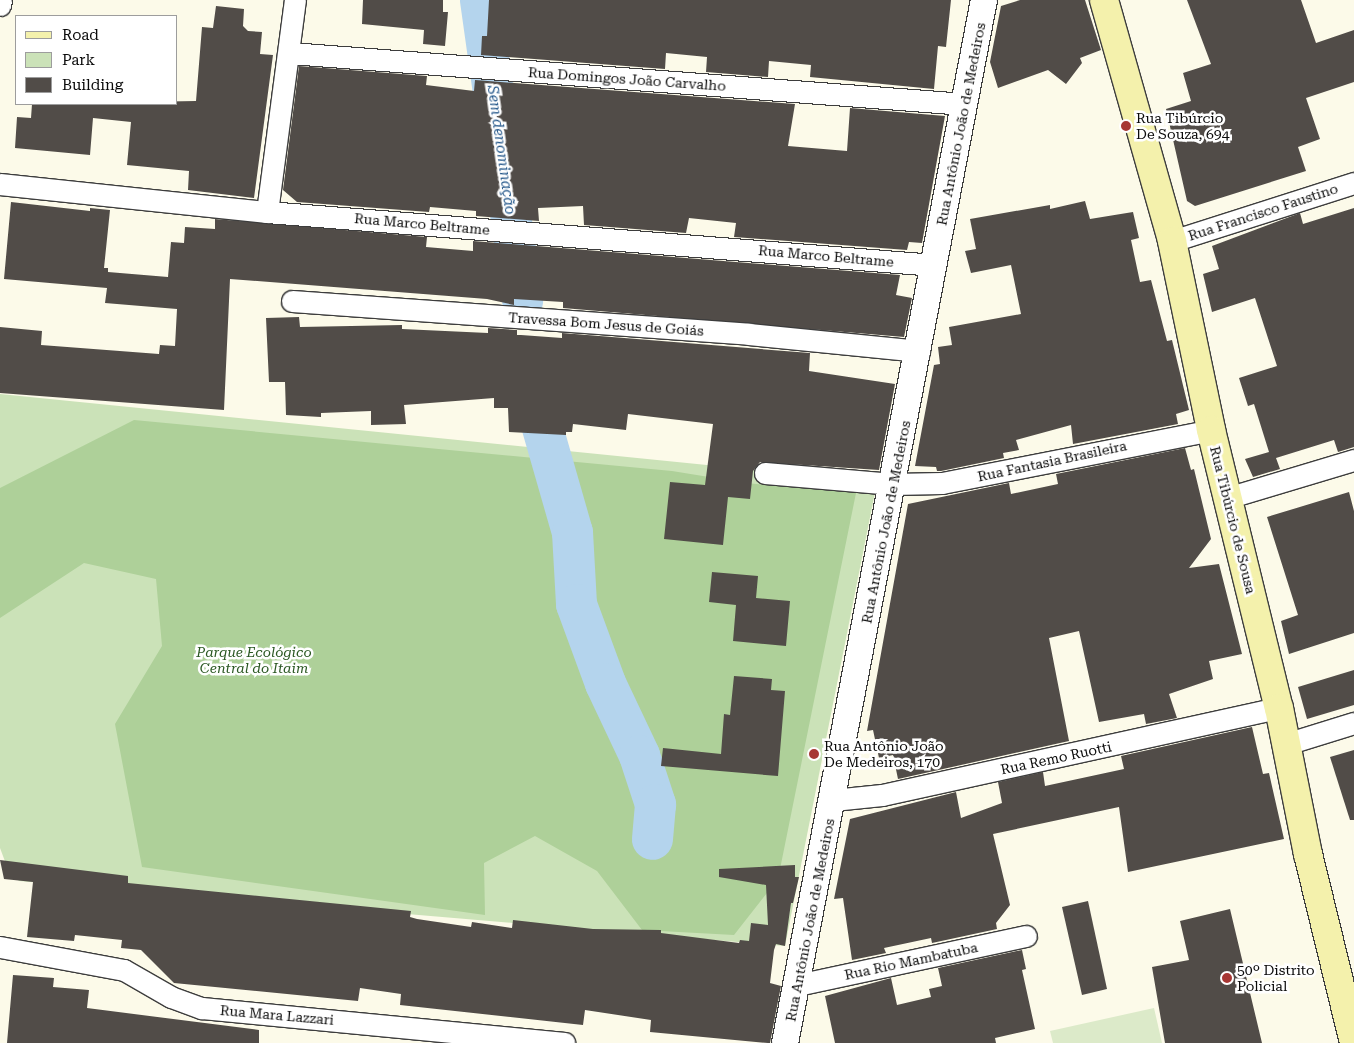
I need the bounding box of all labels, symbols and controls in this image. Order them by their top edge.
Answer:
legend [15,15,178,105]
street label: Rua Antônio João de Medeiros [933,21,989,227]
text: Road [62,26,99,44]
text: Park [62,51,95,69]
street label: Rua Domingos João Carvalho [528,64,726,94]
text: Building [62,76,123,94]
water label: Sem denominação [483,84,519,216]
place label: Rua Tibúrcio De Souza, 694 [1136,110,1229,142]
marker: Rua Tibúrcio De Souza, 694 [1120,120,1132,132]
street label: Rua Francisco Faustino [1186,180,1340,244]
street label: Rua Marco Beltrame [354,210,490,238]
street label: Rua Marco Beltrame [758,242,894,270]
street label: Travessa Bom Jesus de Goiás [508,309,704,339]
street label: Rua Antônio João de Medeiros [858,419,914,625]
street label: Rua Fantasia Brasileira [976,437,1128,485]
street label: Rua Tibúrcio de Sousa [1207,444,1259,596]
park label: Parque Ecológico Central do Itaim [196,644,312,676]
place label: Rua Antônio João De Medeiros, 170 [824,738,944,770]
street label: Rua Remo Ruotti [999,738,1113,778]
marker: Rua Antônio João De Medeiros, 170 [808,748,820,760]
street label: Rua Antônio João de Medeiros [782,817,838,1023]
street label: Rua Rio Mambatuba [843,939,979,983]
place label: 50º Distrito Policial [1237,962,1315,994]
marker: 50º Distrito Policial [1221,972,1233,984]
street label: Rua Mara Lazzari [219,1002,335,1028]

